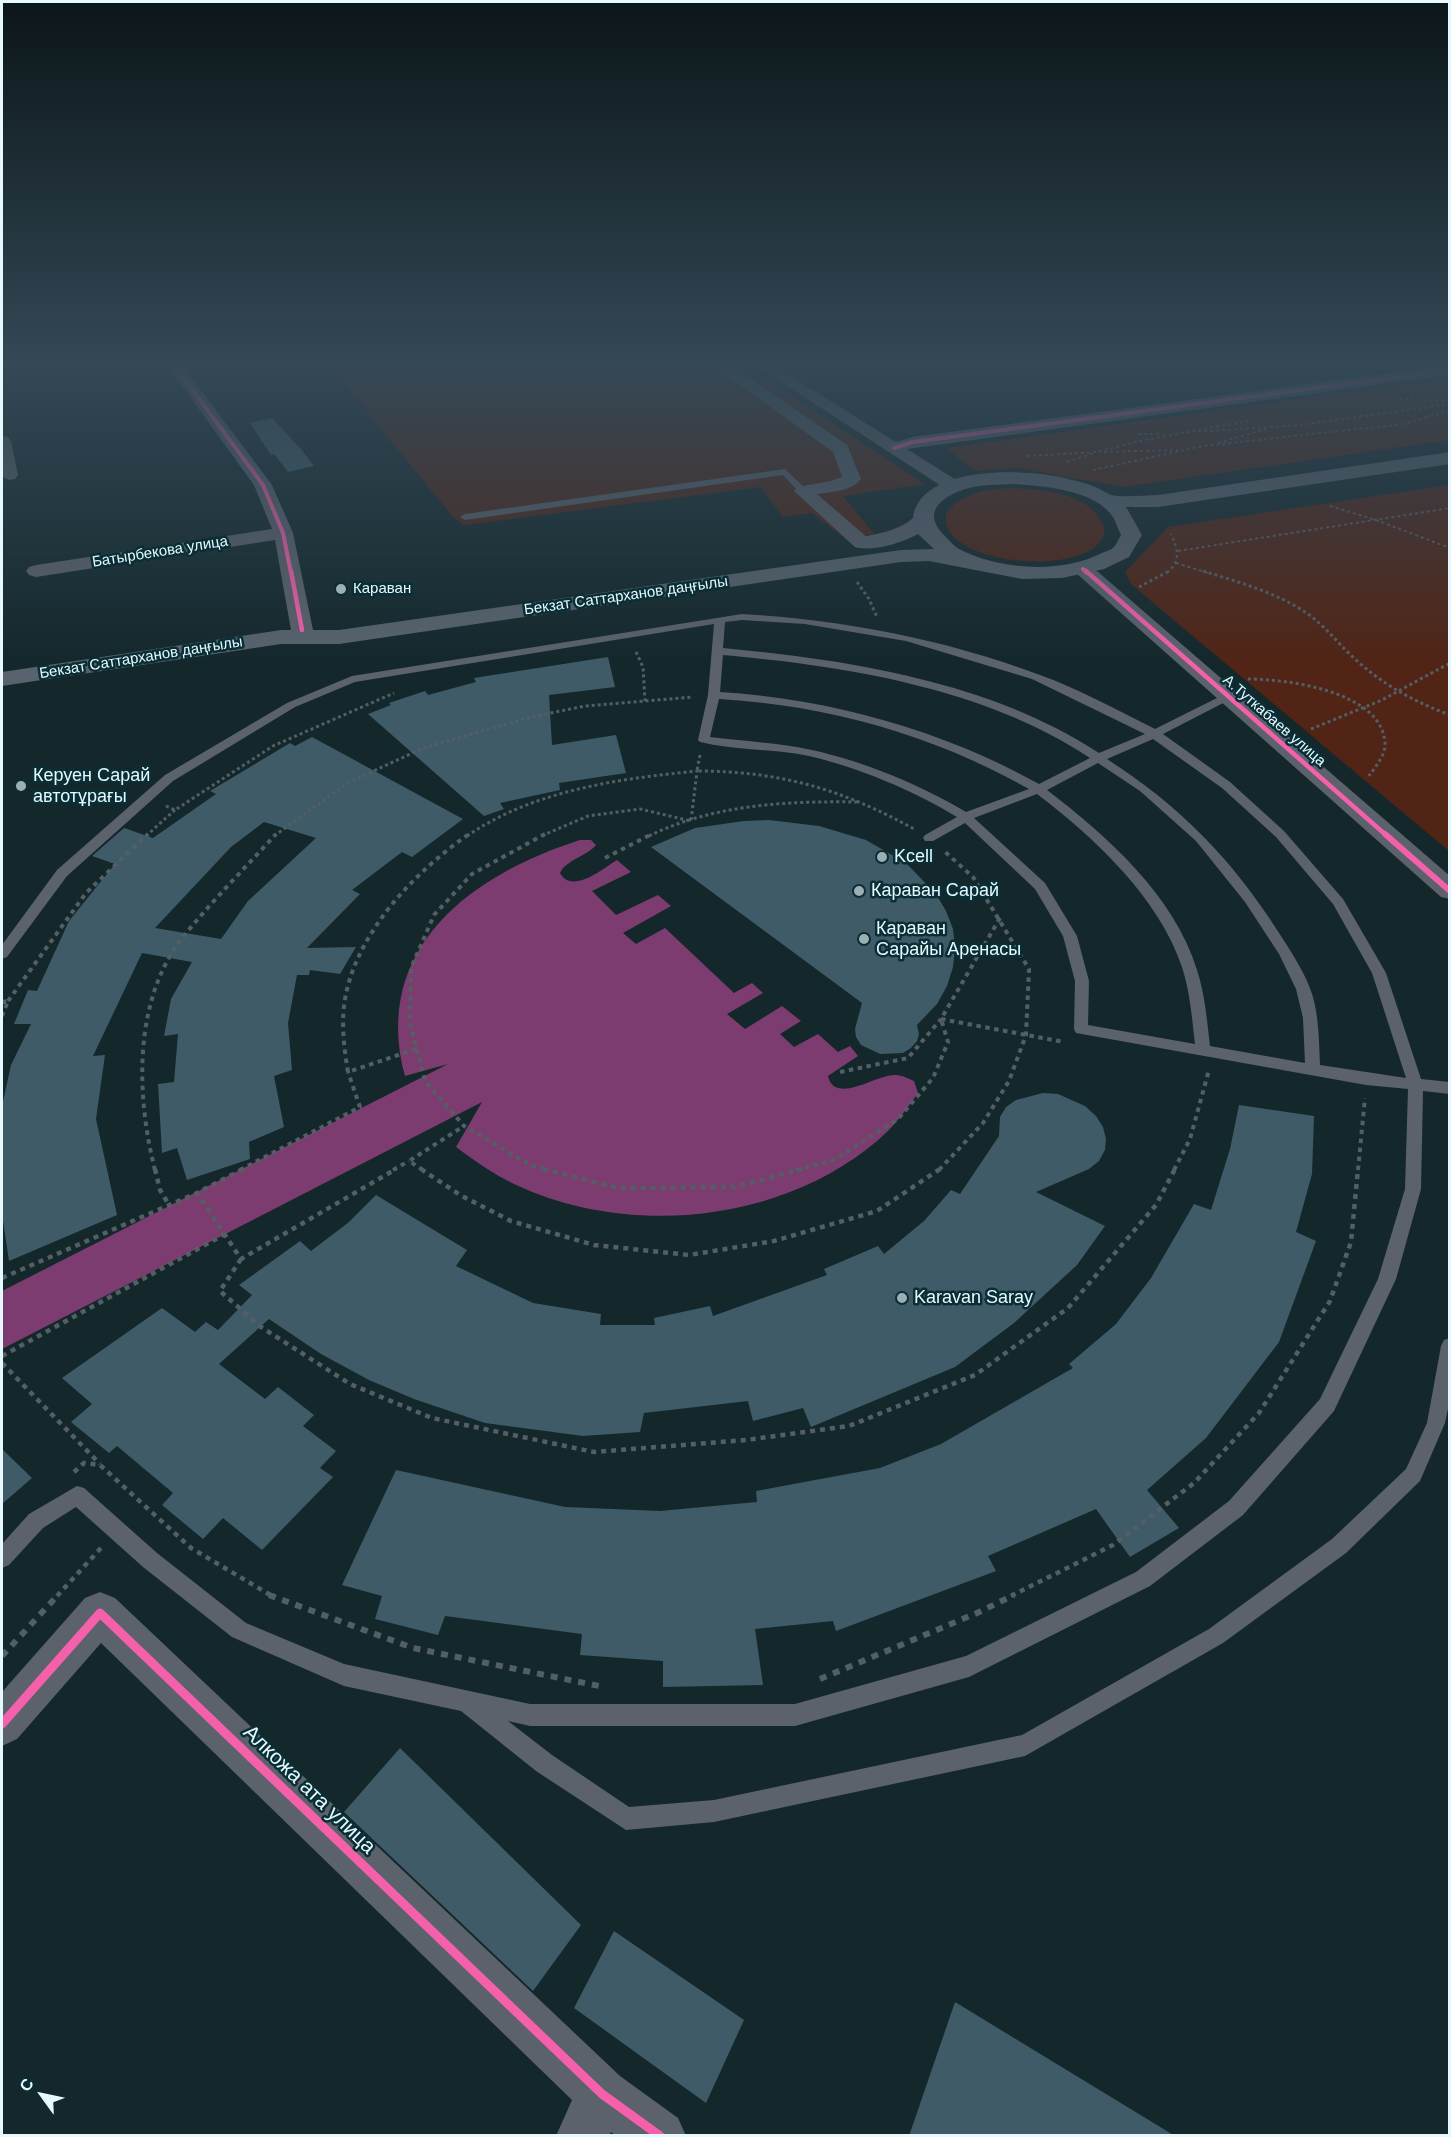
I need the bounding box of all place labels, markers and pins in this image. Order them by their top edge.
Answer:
place label: Караван [353,580,411,598]
marker: Караван [334,582,348,596]
place label: Керуен Сарай автотұрағы [33,765,150,808]
marker: Керуен Сарай автотұрағы [14,779,28,793]
place label: Kcell [894,846,933,868]
marker: Kcell [875,850,889,864]
place label: Караван Сарай [871,880,999,902]
marker: Караван Сарай [852,884,866,898]
place label: Караван Сарайы Аренасы [876,918,1021,960]
marker: Караван Сарайы Аренасы [857,932,871,946]
place label: Karavan Saray [914,1287,1033,1309]
marker: Karavan Saray [895,1291,909,1305]

